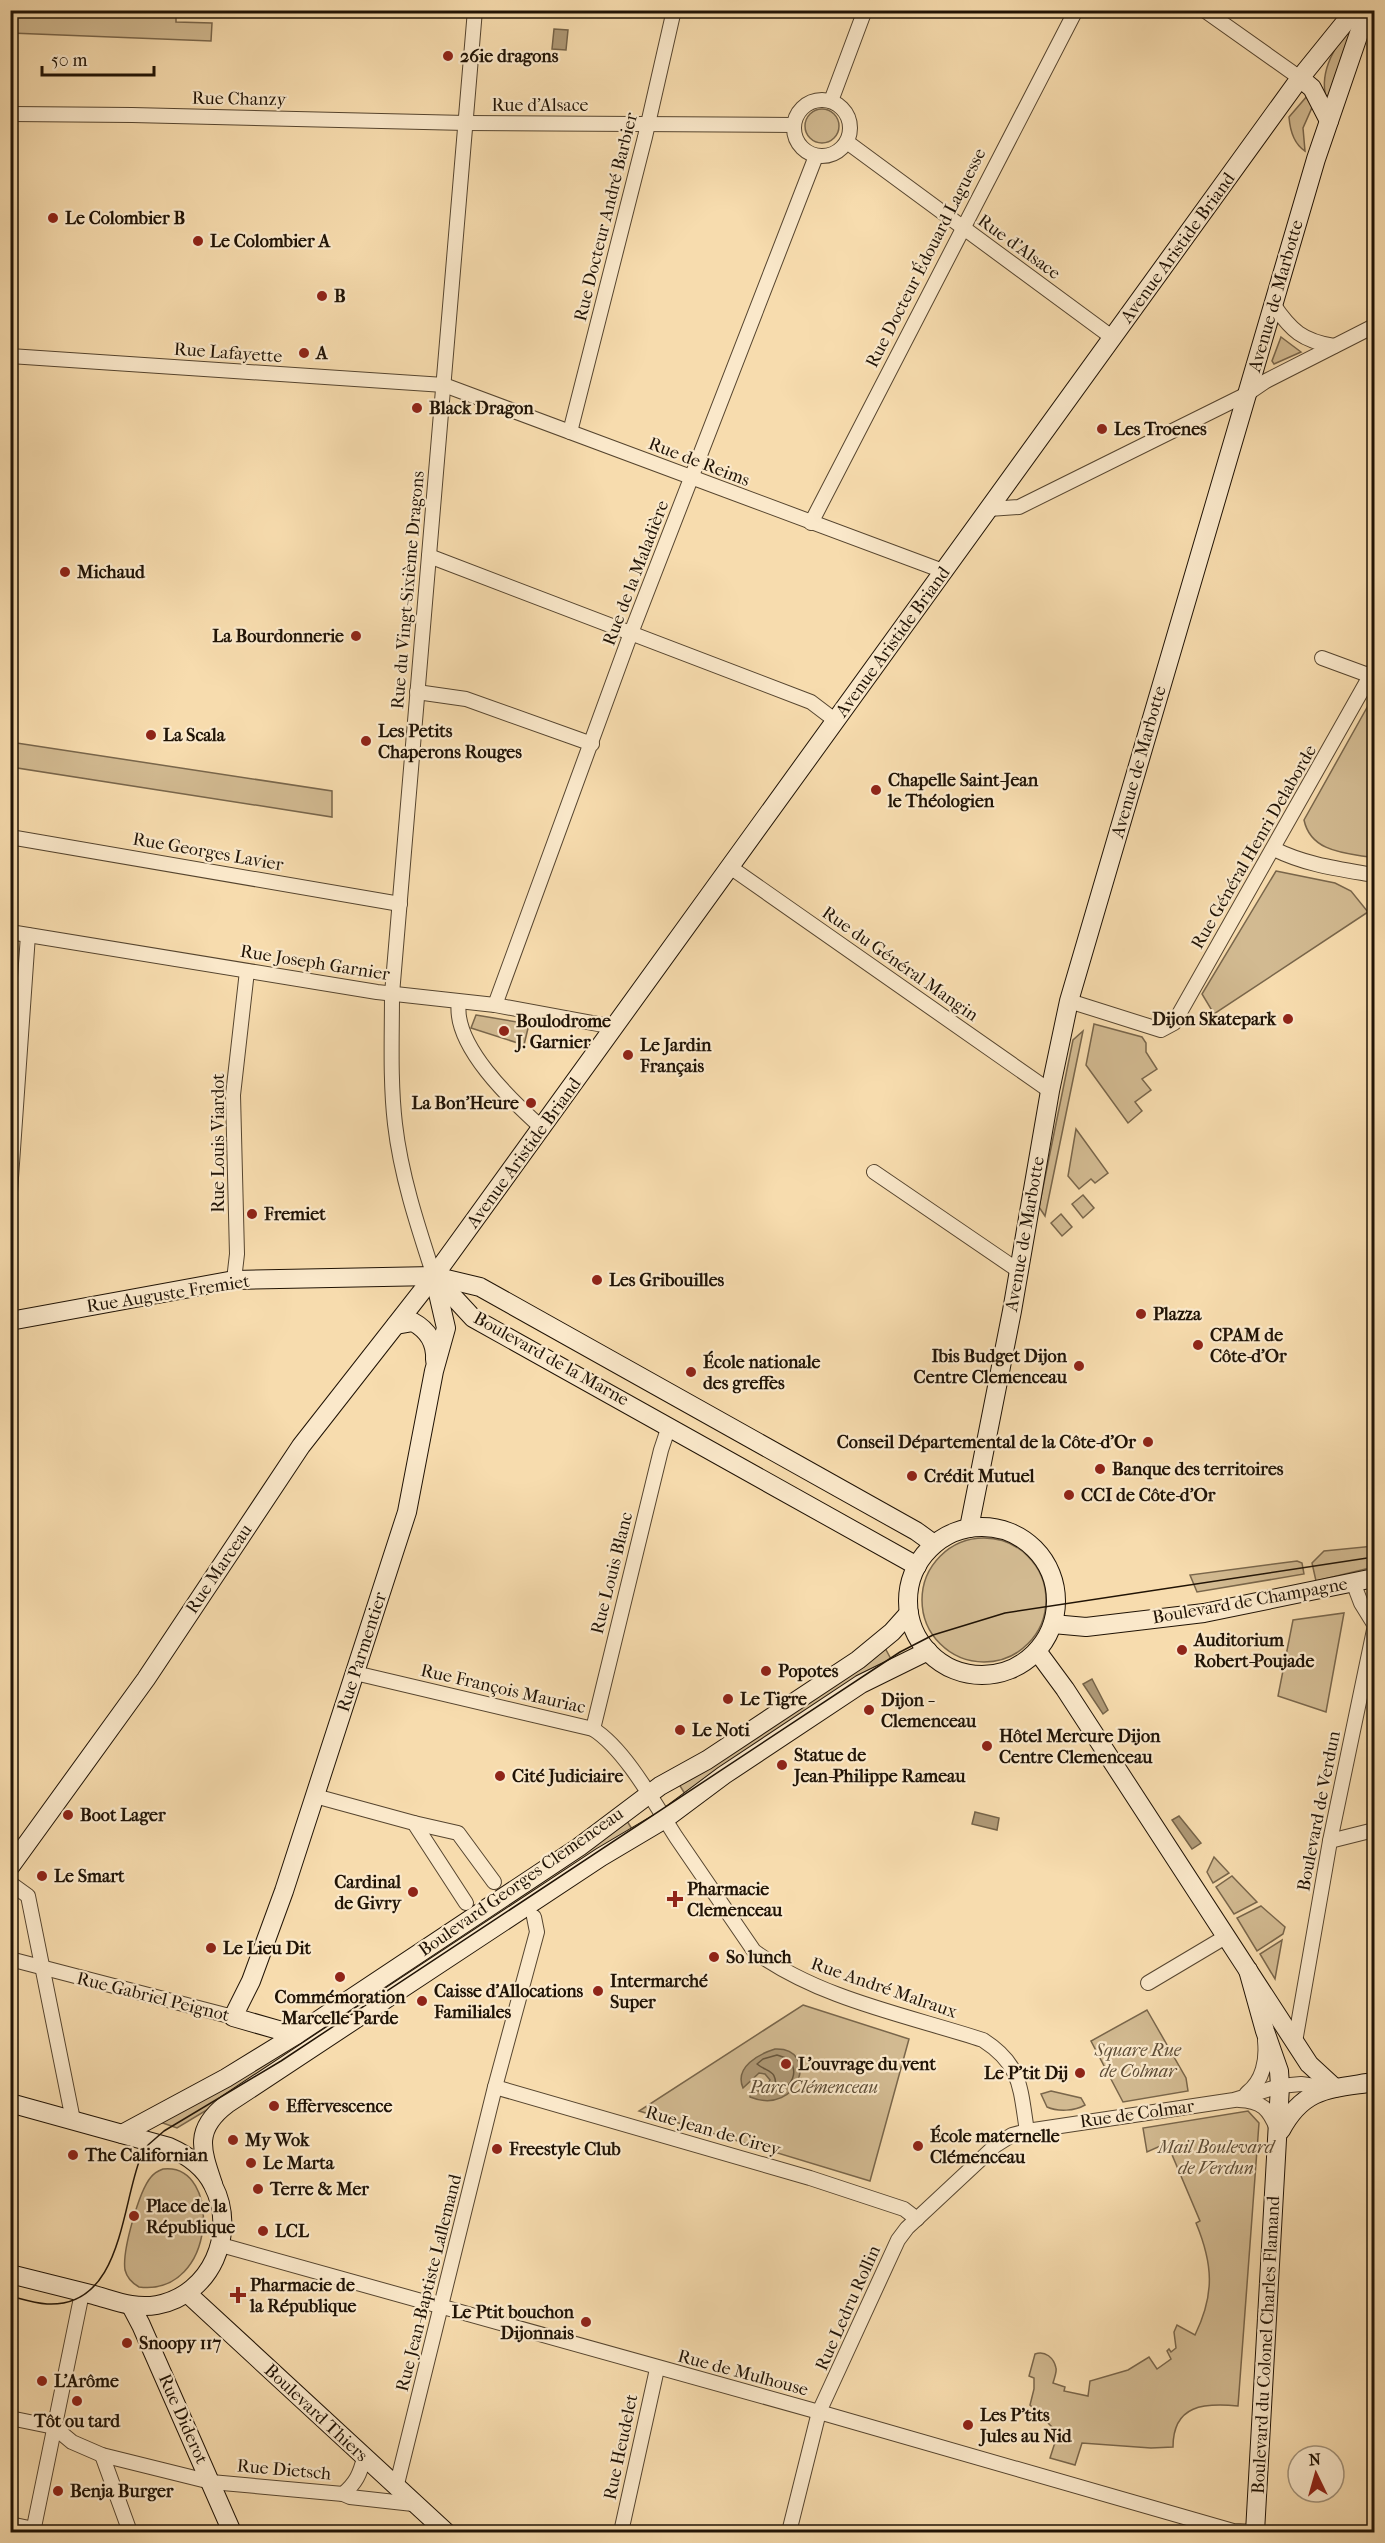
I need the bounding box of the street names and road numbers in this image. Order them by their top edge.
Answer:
street label: Rue Chanzy [192,88,288,110]
street label: Rue d'Alsace [492,95,589,116]
street label: Rue Docteur André Barbier [570,110,642,324]
street label: Rue Docteur Édouard Laguesse [861,144,991,371]
street label: Avenue Aristide Briand [1116,169,1240,328]
street label: Rue d'Alsace [974,210,1064,284]
street label: Avenue de Marbotte [1244,217,1308,375]
street label: Rue Lafayette [173,339,283,367]
street label: Rue de Reims [645,433,753,491]
street label: Rue du Vingt-Sixième Dragons [387,470,429,710]
street label: Rue de la Maladière [599,497,673,649]
street label: Avenue Aristide Briand [831,563,955,722]
street label: Avenue de Marbotte [1107,683,1171,841]
street label: Rue Général Henri Delaborde [1187,741,1321,953]
street label: Rue Georges Lavier [131,828,285,876]
street label: Rue du Général Mangin [818,902,983,1026]
street label: Rue Joseph Garnier [239,941,392,985]
street label: Rue Louis Viardot [208,1073,229,1213]
street label: Avenue Aristide Briand [462,1074,586,1233]
street label: Avenue de Marbotte [1001,1155,1049,1314]
street label: Rue Auguste Fremiet [85,1271,252,1317]
street label: Boulevard de la Marne [470,1308,632,1410]
street label: Rue Louis Blanc [587,1510,637,1636]
street label: Rue Marceau [181,1520,257,1618]
street label: Boulevard de Champagne [1151,1573,1349,1629]
street label: Rue Parmentier [333,1589,391,1714]
street label: Rue François Mauriac [419,1660,588,1718]
street label: Boulevard de Verdun [1293,1729,1345,1893]
street label: Boulevard Georges Clemenceau [415,1803,627,1961]
street label: Rue André Malraux [808,1953,960,2023]
street label: Rue Gabriel Peignot [74,1968,232,2026]
street label: Rue de Colmar [1078,2096,1196,2132]
street label: Rue Jean de Cirey [643,2102,784,2161]
street label: Rue Jean-Baptiste Lallemand [392,2172,466,2394]
street label: Boulevard du Colonel Charles Flamand [1248,2195,1284,2495]
street label: Rue Ledru Rollin [811,2242,885,2374]
street label: Rue de Mulhouse [675,2345,811,2401]
street label: Boulevard Thiers [260,2360,372,2467]
street label: Rue Diderot [154,2371,212,2468]
street label: Rue Heudelet [600,2392,643,2502]
street label: Rue Dietsch [236,2455,332,2485]

